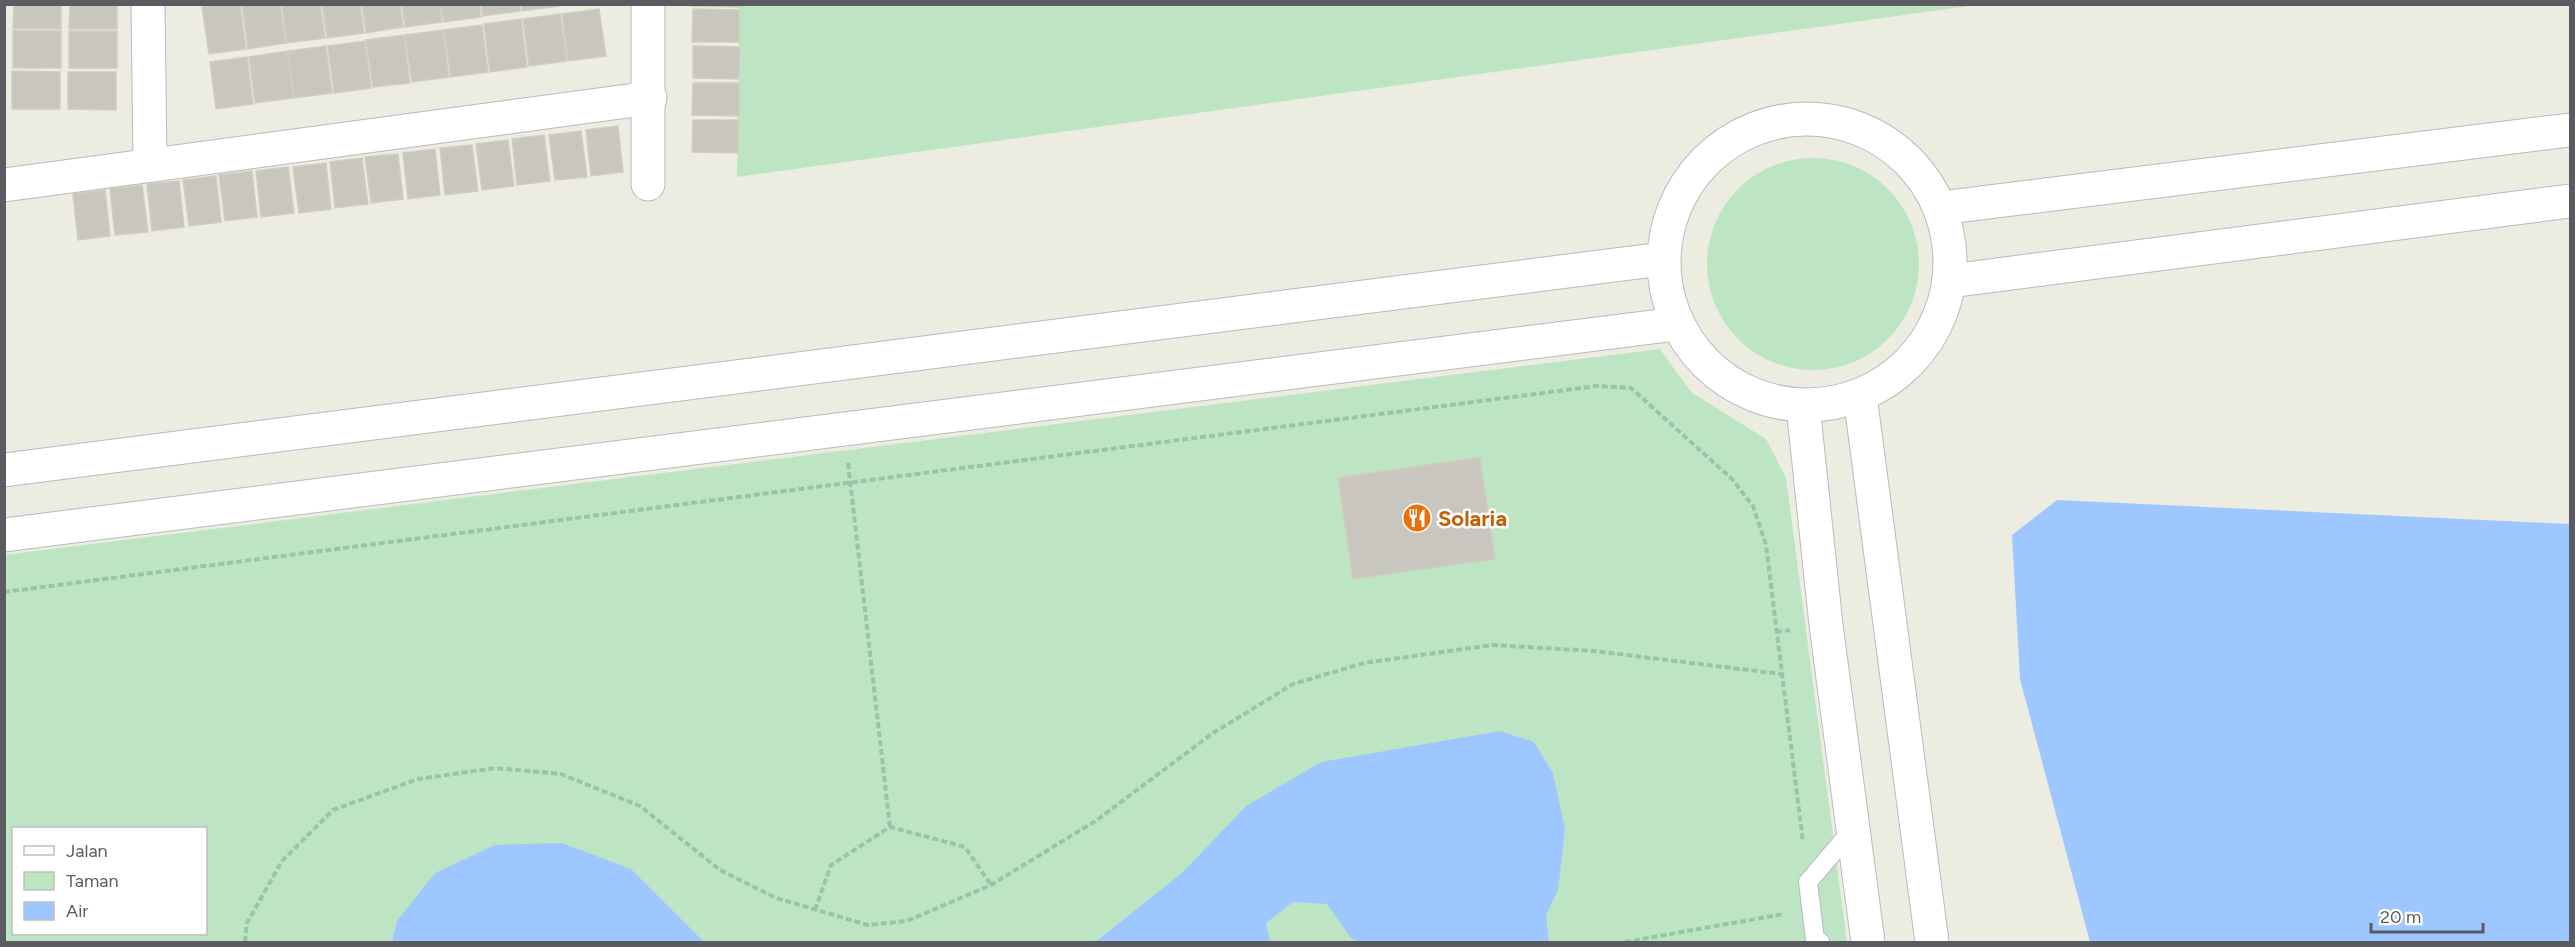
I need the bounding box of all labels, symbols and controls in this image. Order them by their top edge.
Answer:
restaurant icon: Solaria [1401,502,1433,534]
place label: Solaria [1438,505,1507,532]
legend [12,827,207,935]
text: Jalan [66,840,108,862]
text: Taman [66,870,119,892]
scale bar [2371,896,2484,934]
text: Air [66,900,88,922]
text: 20 m [2380,906,2421,928]

